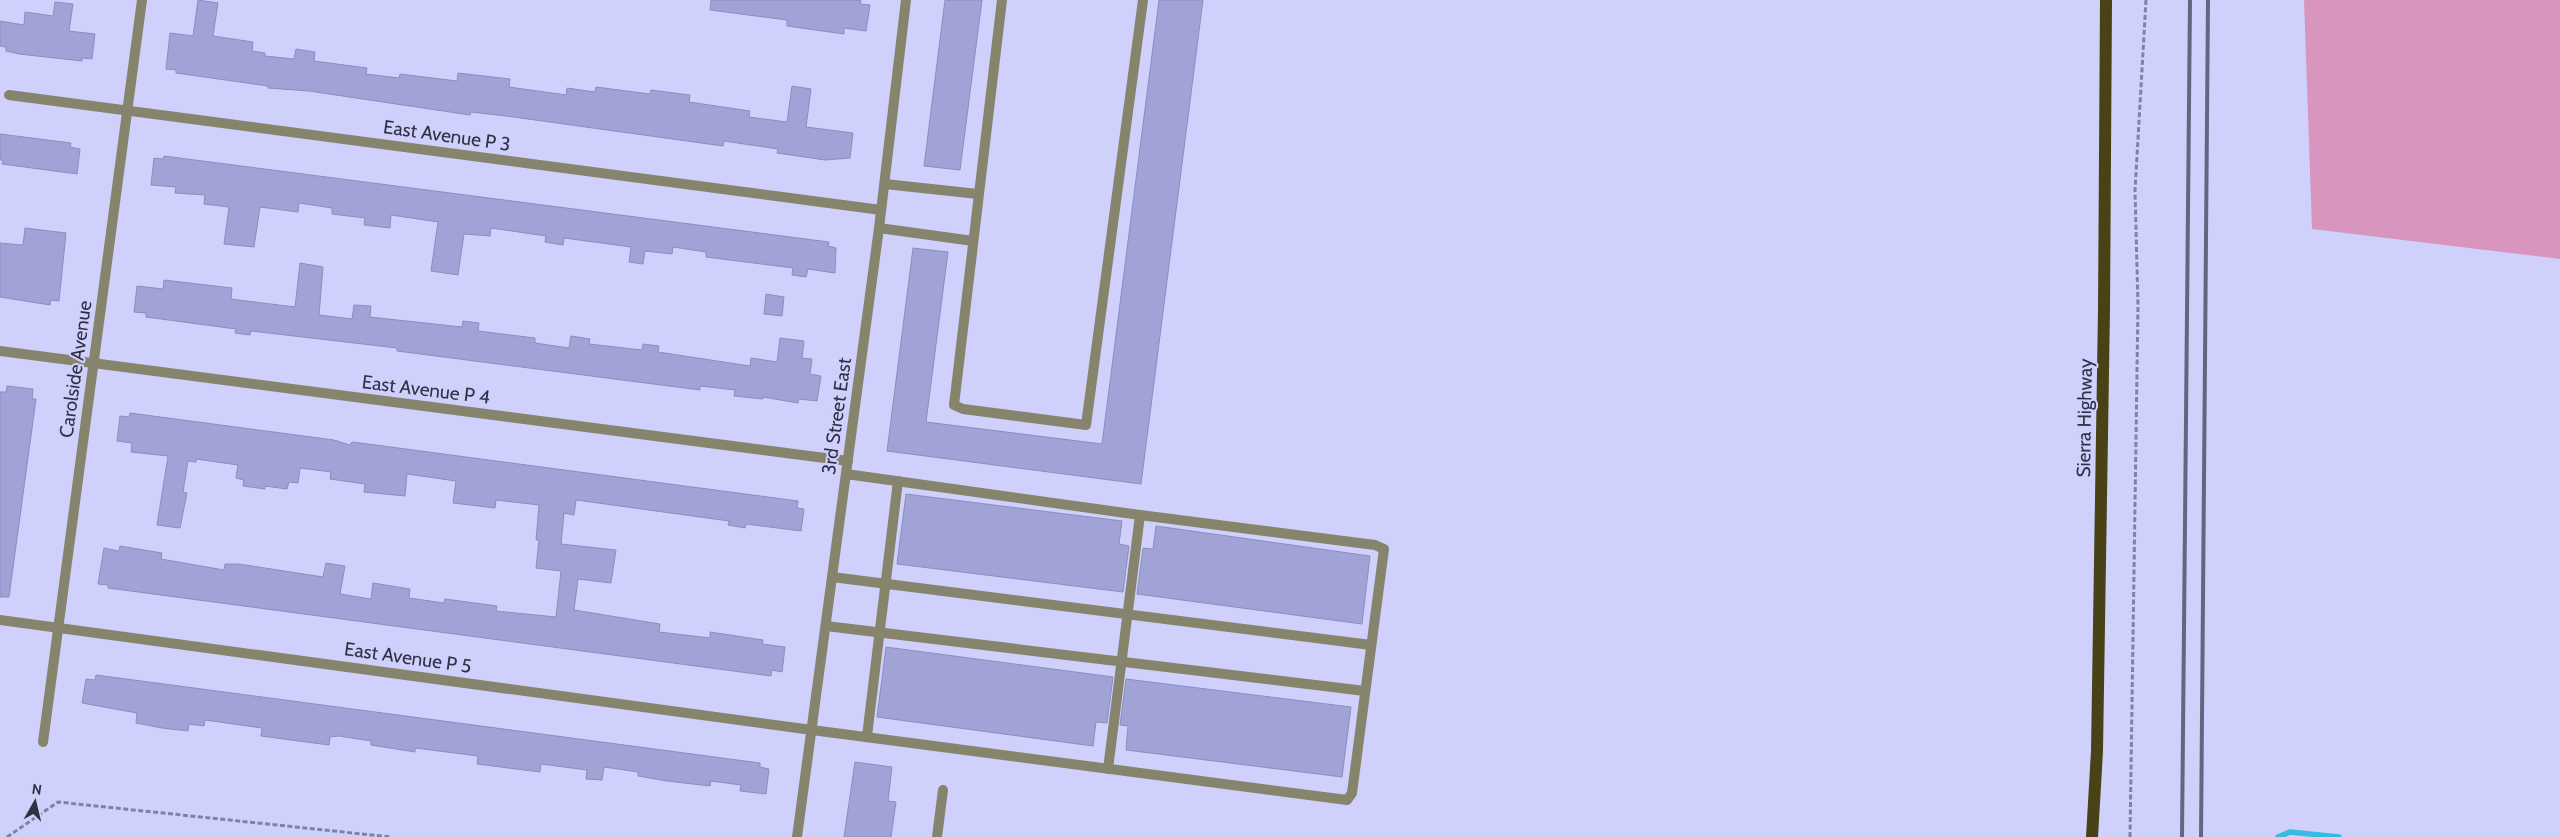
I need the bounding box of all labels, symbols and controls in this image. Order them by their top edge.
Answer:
street label: East Avenue P 3 [382,115,512,156]
street label: Carolside Avenue [54,299,97,439]
street label: 3rd Street East [817,356,856,476]
street label: Sierra Highway [2072,358,2097,478]
street label: East Avenue P 4 [361,370,491,409]
street label: East Avenue P 5 [343,637,473,678]
north arrow [10,777,60,827]
text: N [31,780,43,799]

